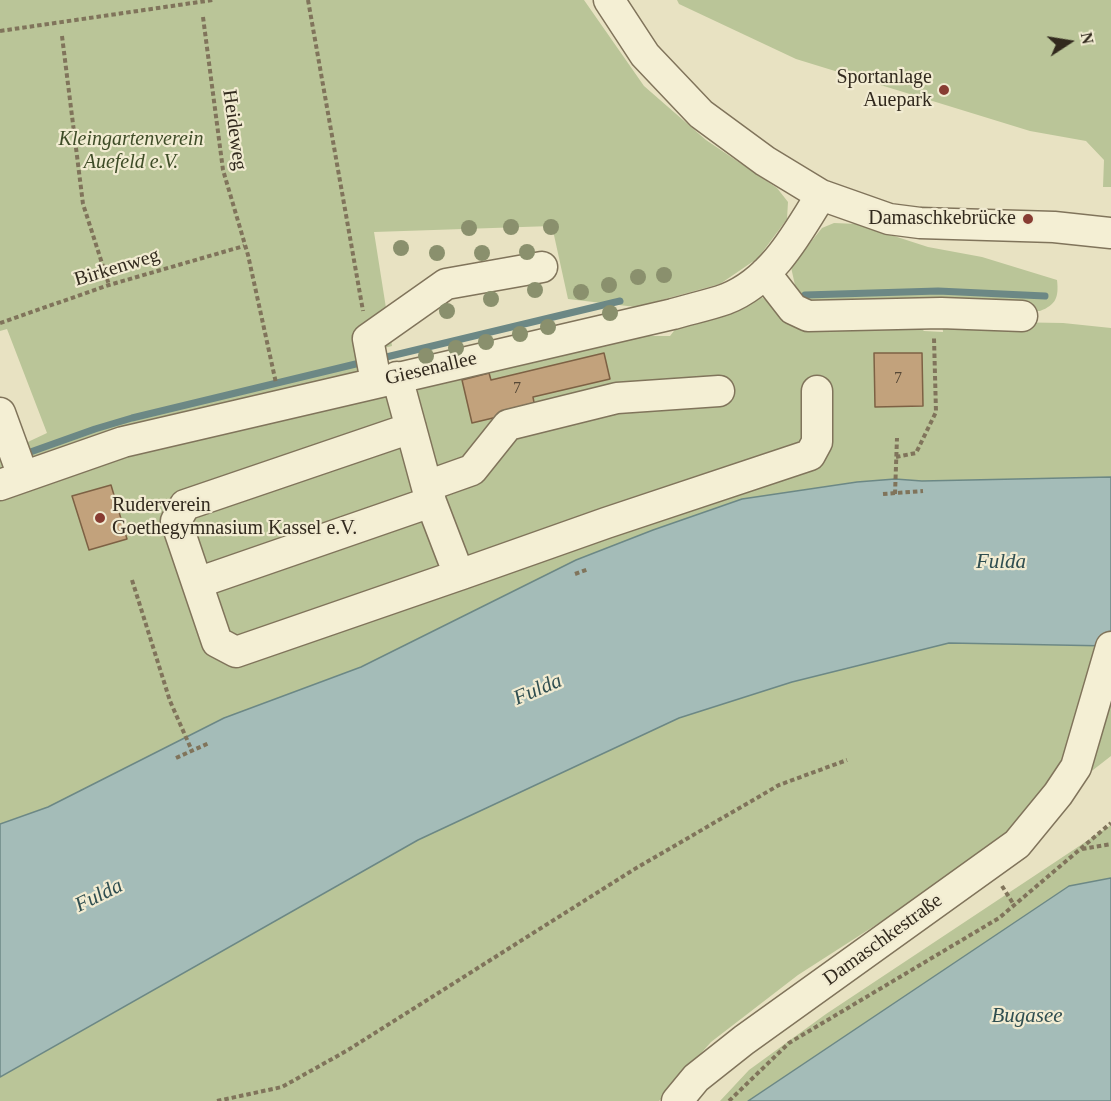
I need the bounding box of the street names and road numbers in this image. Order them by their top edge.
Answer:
street label: Heideweg [216,88,252,172]
street label: Birkenweg [72,244,162,292]
street label: Giesenallee [383,347,479,391]
street label: Damaschkestraße [819,889,947,991]

